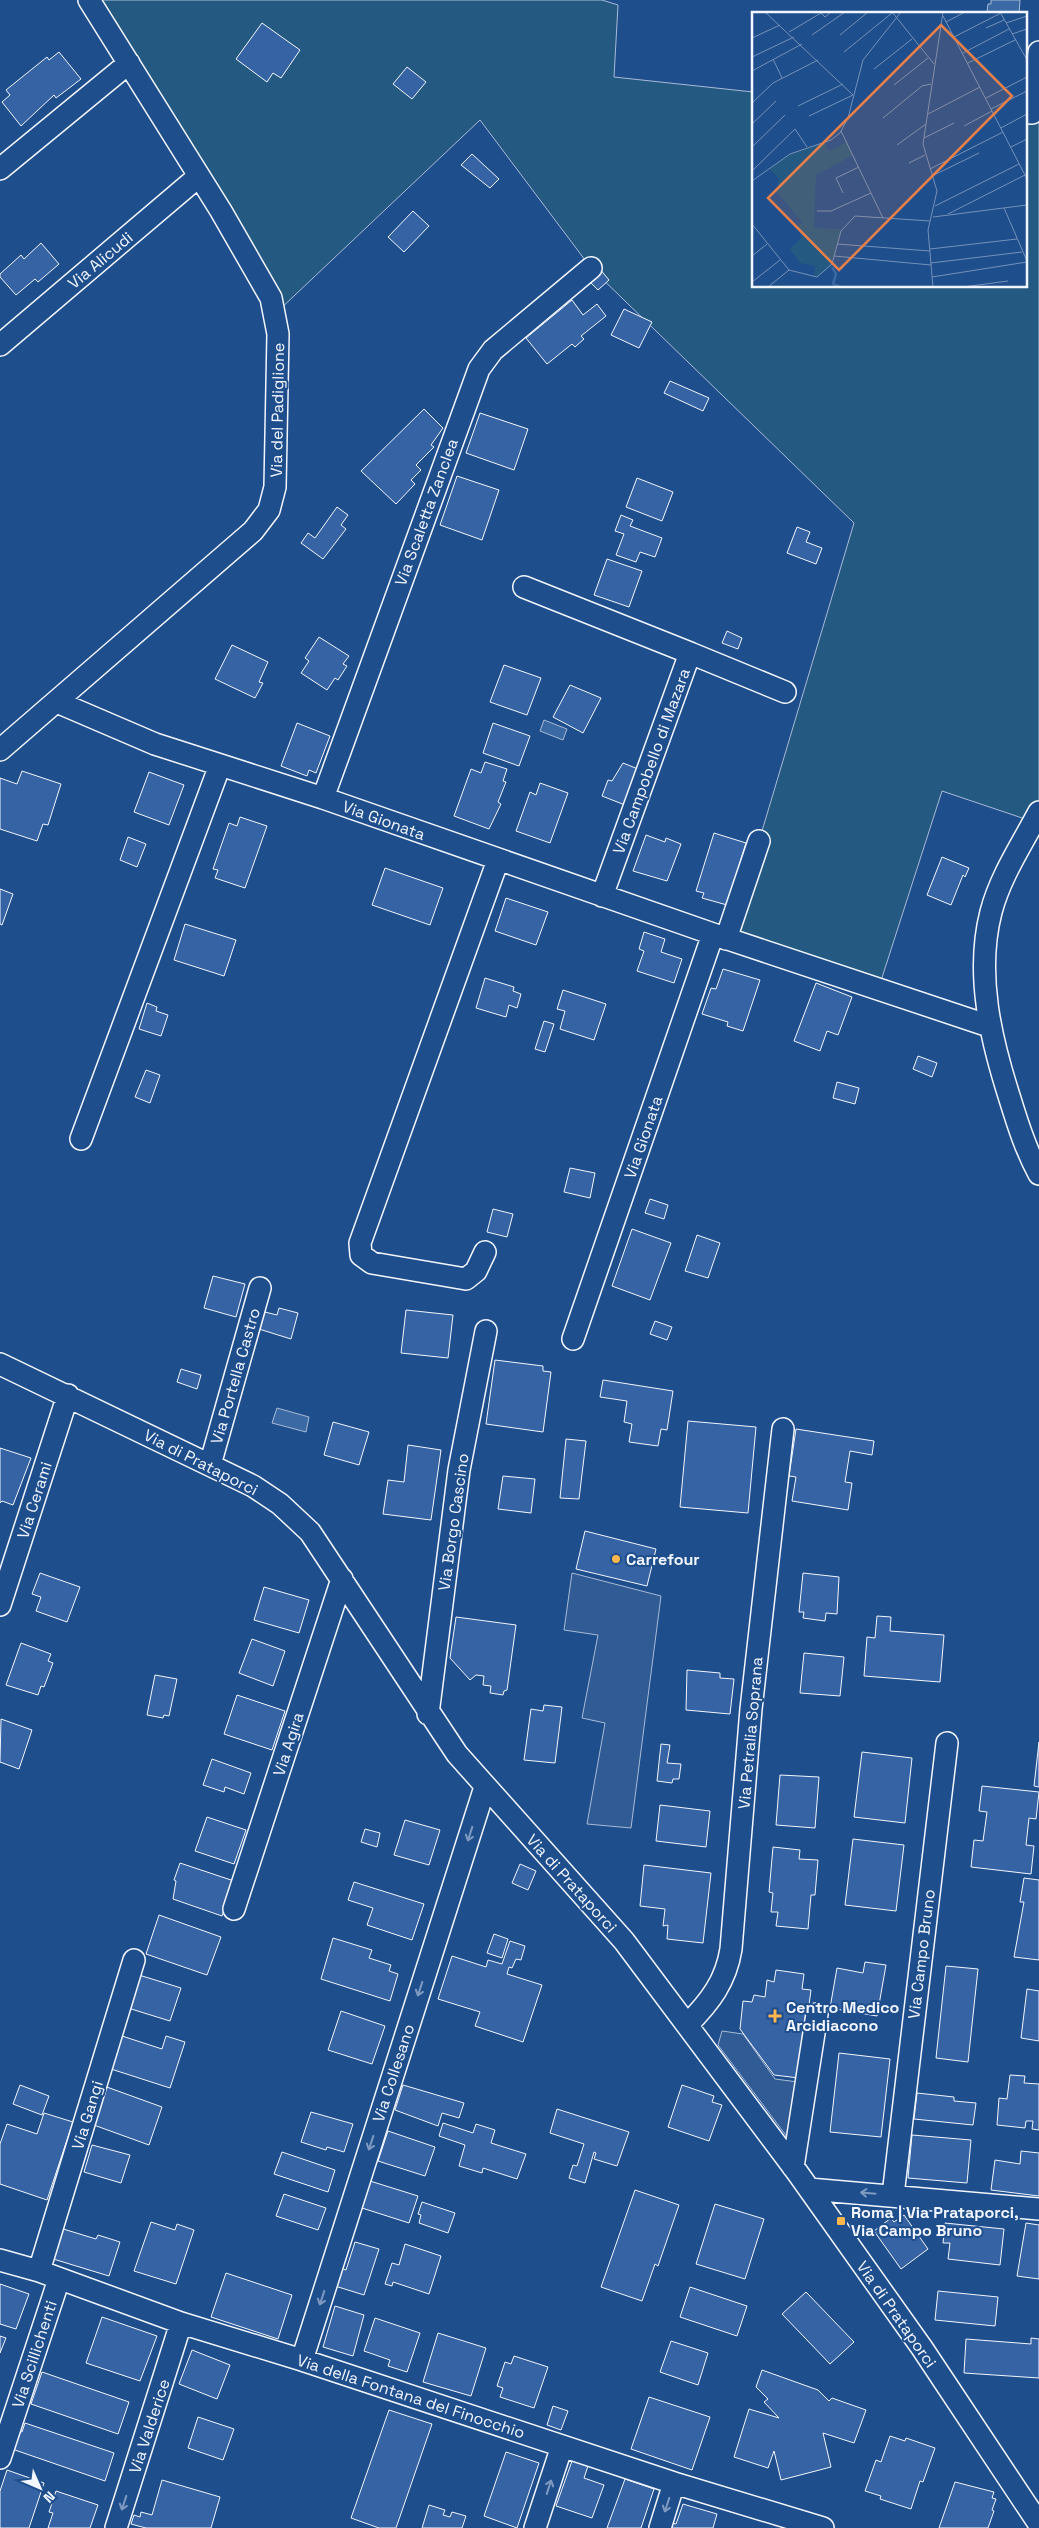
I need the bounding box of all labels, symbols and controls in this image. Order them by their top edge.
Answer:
inset map [752,12,1026,288]
street label: Via Alicudi [64,227,137,294]
street label: Via del Padiglione [266,342,289,478]
street label: Via Scaletta Zanclea [390,436,463,589]
street label: Via Campobello di Mazara [608,665,695,857]
street label: Via Gionata [340,796,428,845]
street label: Via Gionata [619,1093,667,1181]
street label: Via Portella Castro [206,1306,265,1447]
street label: Via di Prataporci [140,1425,261,1500]
street label: Via Borgo Cascino [433,1452,474,1592]
street label: Via Cerami [12,1459,57,1541]
place label: Carrefour [626,1549,700,1570]
marker: Carrefour [610,1553,622,1565]
street label: Via Petralia Soprana [733,1656,768,1810]
street label: Via Agira [268,1709,309,1779]
one-way arrow [464,1825,474,1841]
street label: Via di Prataporci [522,1830,621,1937]
street label: Via Campo Bruno [903,1888,940,2020]
one-way arrow [415,1980,425,1996]
place label: Centro Medico Arcidiacono [786,1997,900,2036]
marker: Centro Medico Arcidiacono [768,2009,782,2023]
street label: Via Collesano [368,2021,419,2125]
street label: Via Gangi [67,2078,108,2152]
one-way arrow [366,2135,375,2151]
one-way arrow [861,2189,877,2198]
place label: Roma | Via Prataporci, Via Campo Bruno [851,2202,1019,2241]
marker: Roma | Via Prataporci, Via Campo Bruno [835,2215,847,2227]
street label: Via di Prataporci [852,2257,941,2372]
one-way arrow [316,2290,326,2306]
street label: Via Scillichenti [7,2298,62,2411]
street label: Via della Fontana del Finocchio [294,2350,528,2443]
street label: Via Valderice [124,2376,175,2476]
north arrow [15,2463,65,2513]
one-way arrow [545,2480,554,2495]
text: N [40,2488,59,2507]
one-way arrow [118,2495,128,2511]
one-way arrow [662,2497,671,2513]

